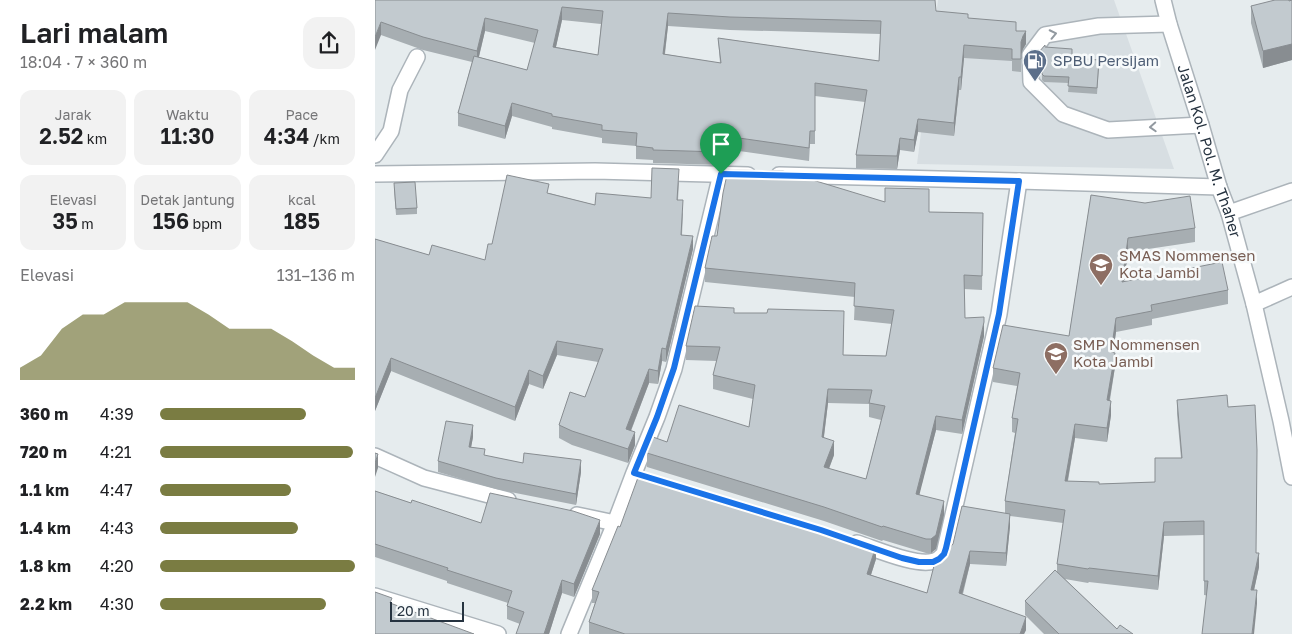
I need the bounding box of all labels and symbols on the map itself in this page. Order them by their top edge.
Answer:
one-way arrow [1049,29,1057,40]
fuel station icon: SPBU Persijam [1022,48,1048,82]
place label: SPBU Persijam [1053,51,1159,69]
street label: Jalan Kol. Pol. M. Thaher [1174,62,1245,240]
one-way arrow [1149,122,1157,133]
pin [700,123,742,174]
place label: SMAS Nommensen Kota Jambi [1119,246,1256,281]
school or university icon: SMAS Nommensen Kota Jambi [1088,252,1114,286]
place label: SMP Nommensen Kota Jambi [1073,335,1200,370]
school or university icon: SMP Nommensen Kota Jambi [1043,341,1069,375]
scale bar [390,599,464,622]

